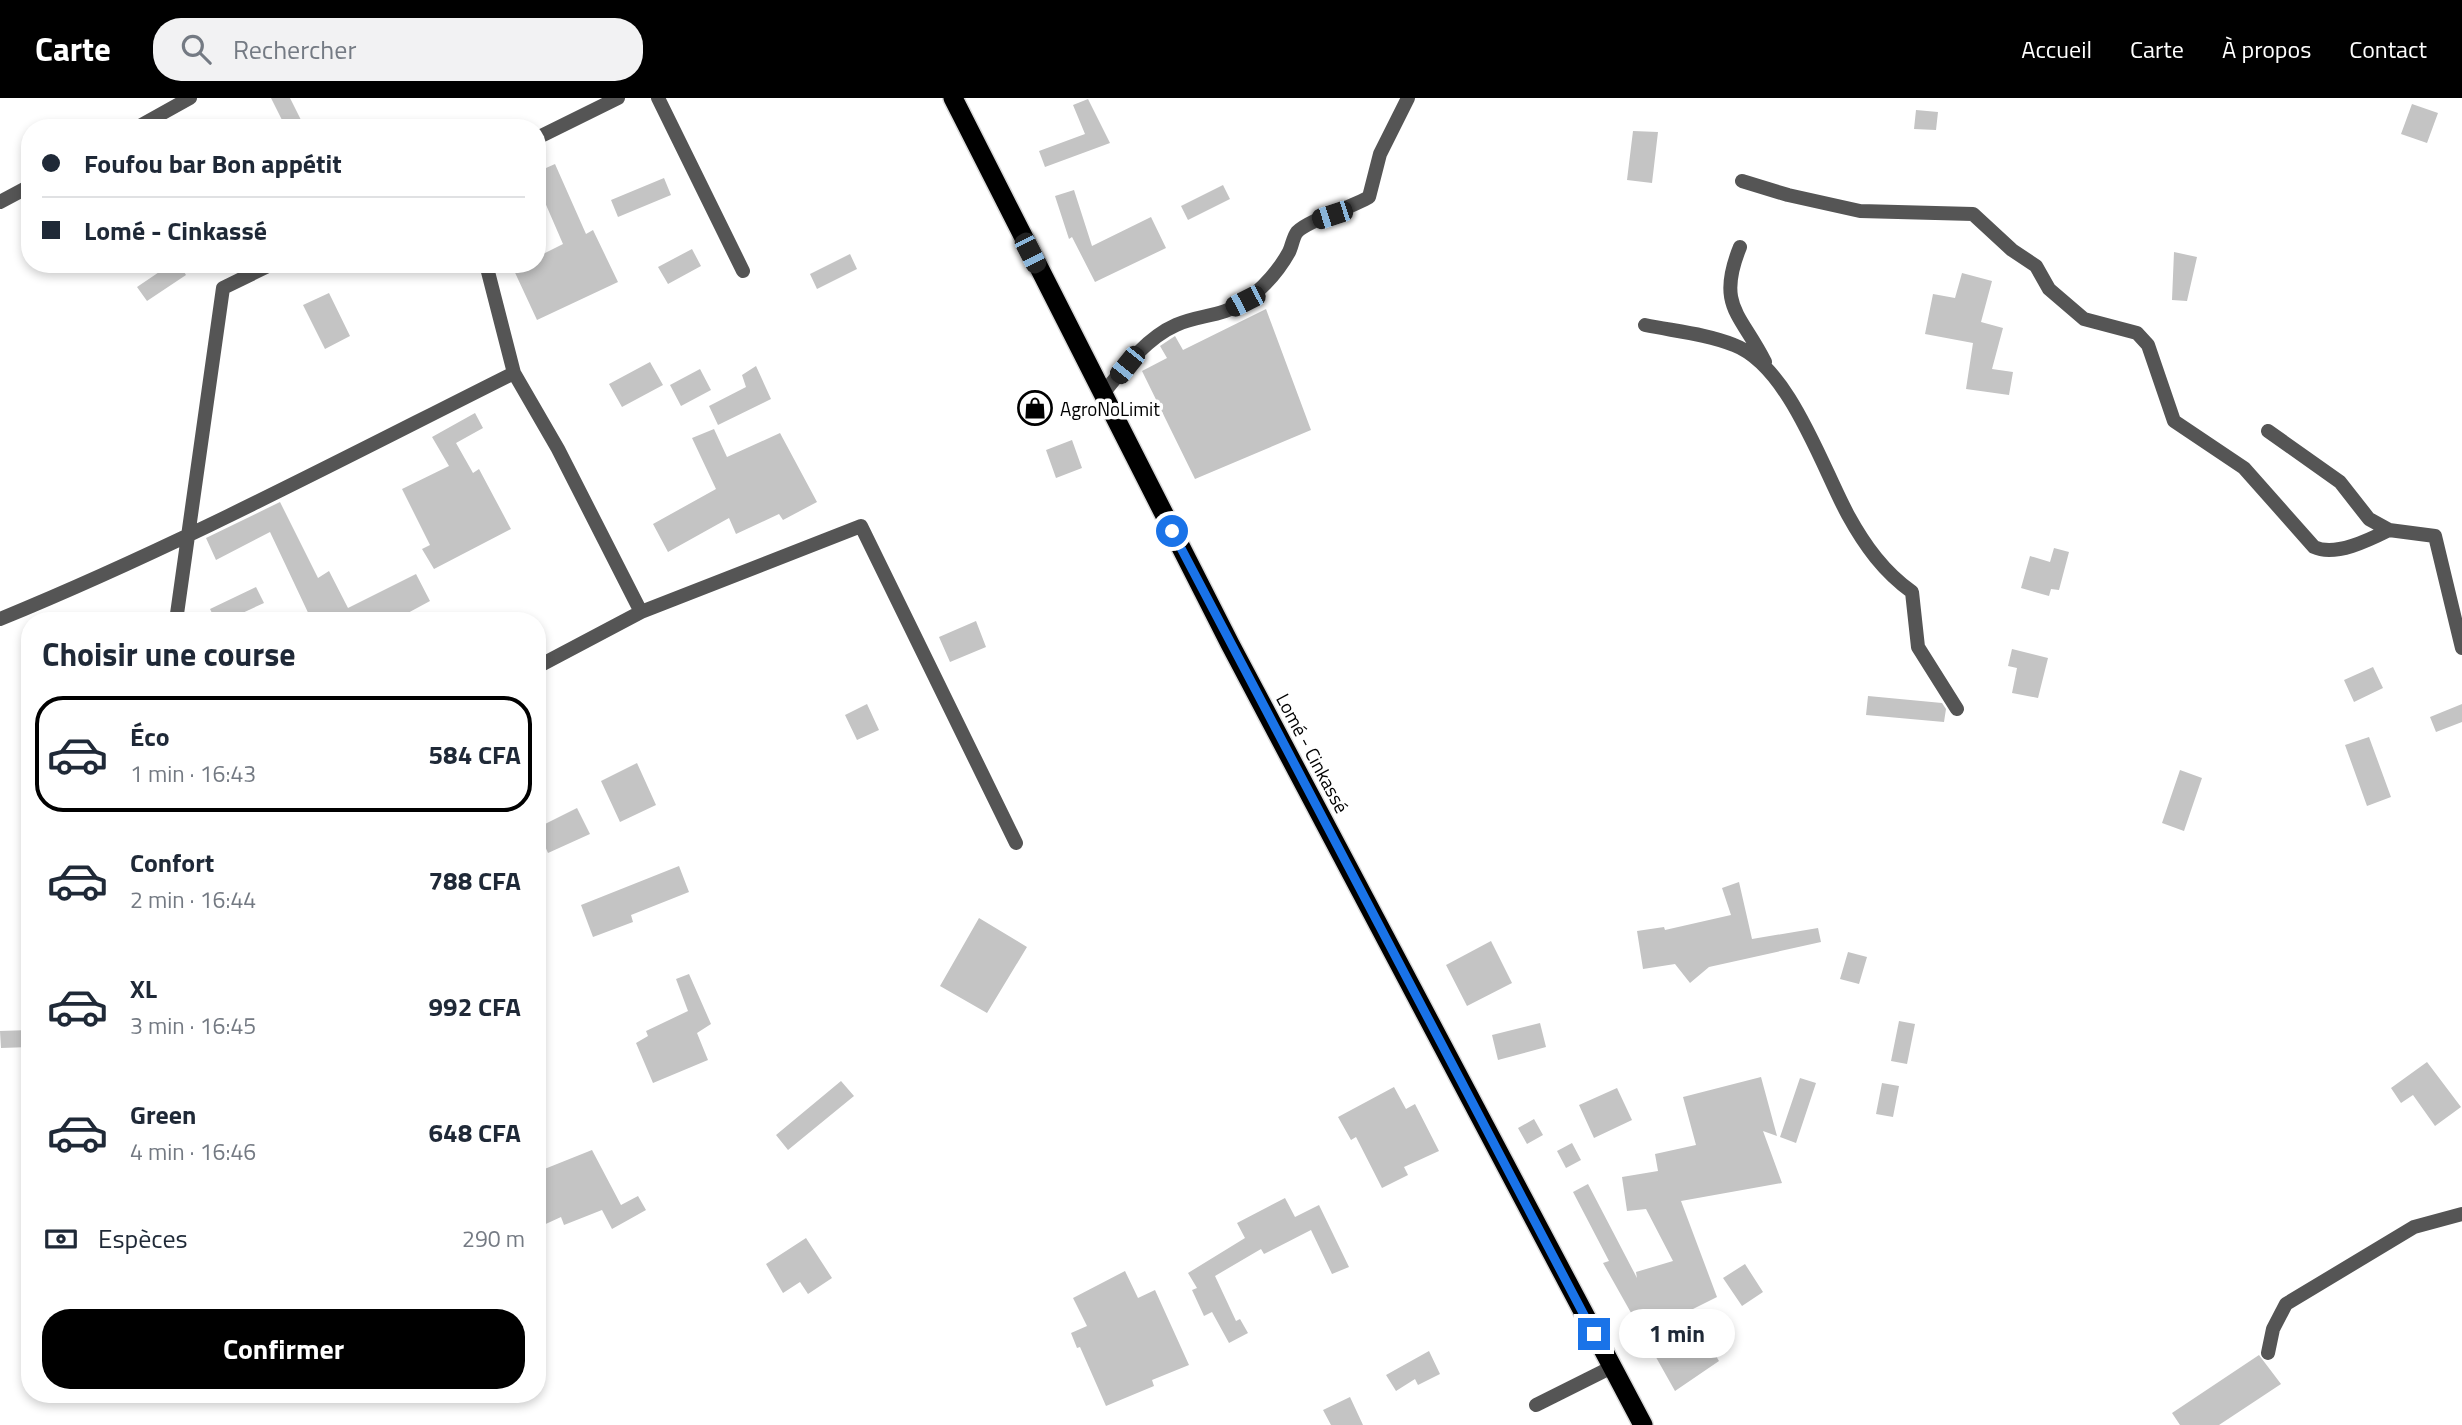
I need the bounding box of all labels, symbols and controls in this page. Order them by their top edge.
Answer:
search box [153,18,643,81]
text: Carte [35,24,111,74]
icon: search [177,30,215,68]
text: Rechercher [233,30,356,69]
text: Accueil [2021,31,2092,67]
text: Carte [2130,31,2184,67]
text: À propos [2222,31,2311,67]
text: Contact [2349,31,2427,67]
text: Foufou bar Bon appétit [84,144,342,183]
car [1309,199,1356,231]
text: Lomé - Cinkassé [84,211,267,250]
car [1012,230,1049,276]
car [1222,282,1269,320]
car [1106,342,1149,388]
shop icon: AgroNoLimit [1016,389,1054,427]
place label: AgroNoLimit [1060,394,1160,423]
route start [1156,515,1188,547]
text: Choisir une course [42,630,296,678]
street label: Lomé - Cinkassé [1269,688,1357,818]
text: Éco [130,717,170,756]
icon: car [46,723,109,786]
text: 584 CFA [429,735,521,774]
text: 1 min · 16:43 [130,756,256,791]
text: Confort [130,843,214,882]
icon: car [46,849,109,912]
text: 788 CFA [429,861,521,900]
text: 2 min · 16:44 [130,882,256,917]
text: XL [130,969,157,1008]
icon: car [46,975,109,1038]
text: 992 CFA [429,987,521,1026]
text: 3 min · 16:45 [130,1008,256,1043]
text: Green [130,1095,196,1134]
icon: car [46,1101,109,1164]
text: 648 CFA [429,1113,521,1152]
text: 4 min · 16:46 [130,1134,256,1169]
text: Espèces [98,1219,188,1258]
icon: cash [42,1220,80,1258]
text: 290 m [462,1221,525,1256]
button: Confirmer [42,1309,525,1389]
callout: 1 min [1618,1310,1734,1358]
text: 1 min [1649,1316,1705,1351]
route end [1578,1318,1610,1350]

